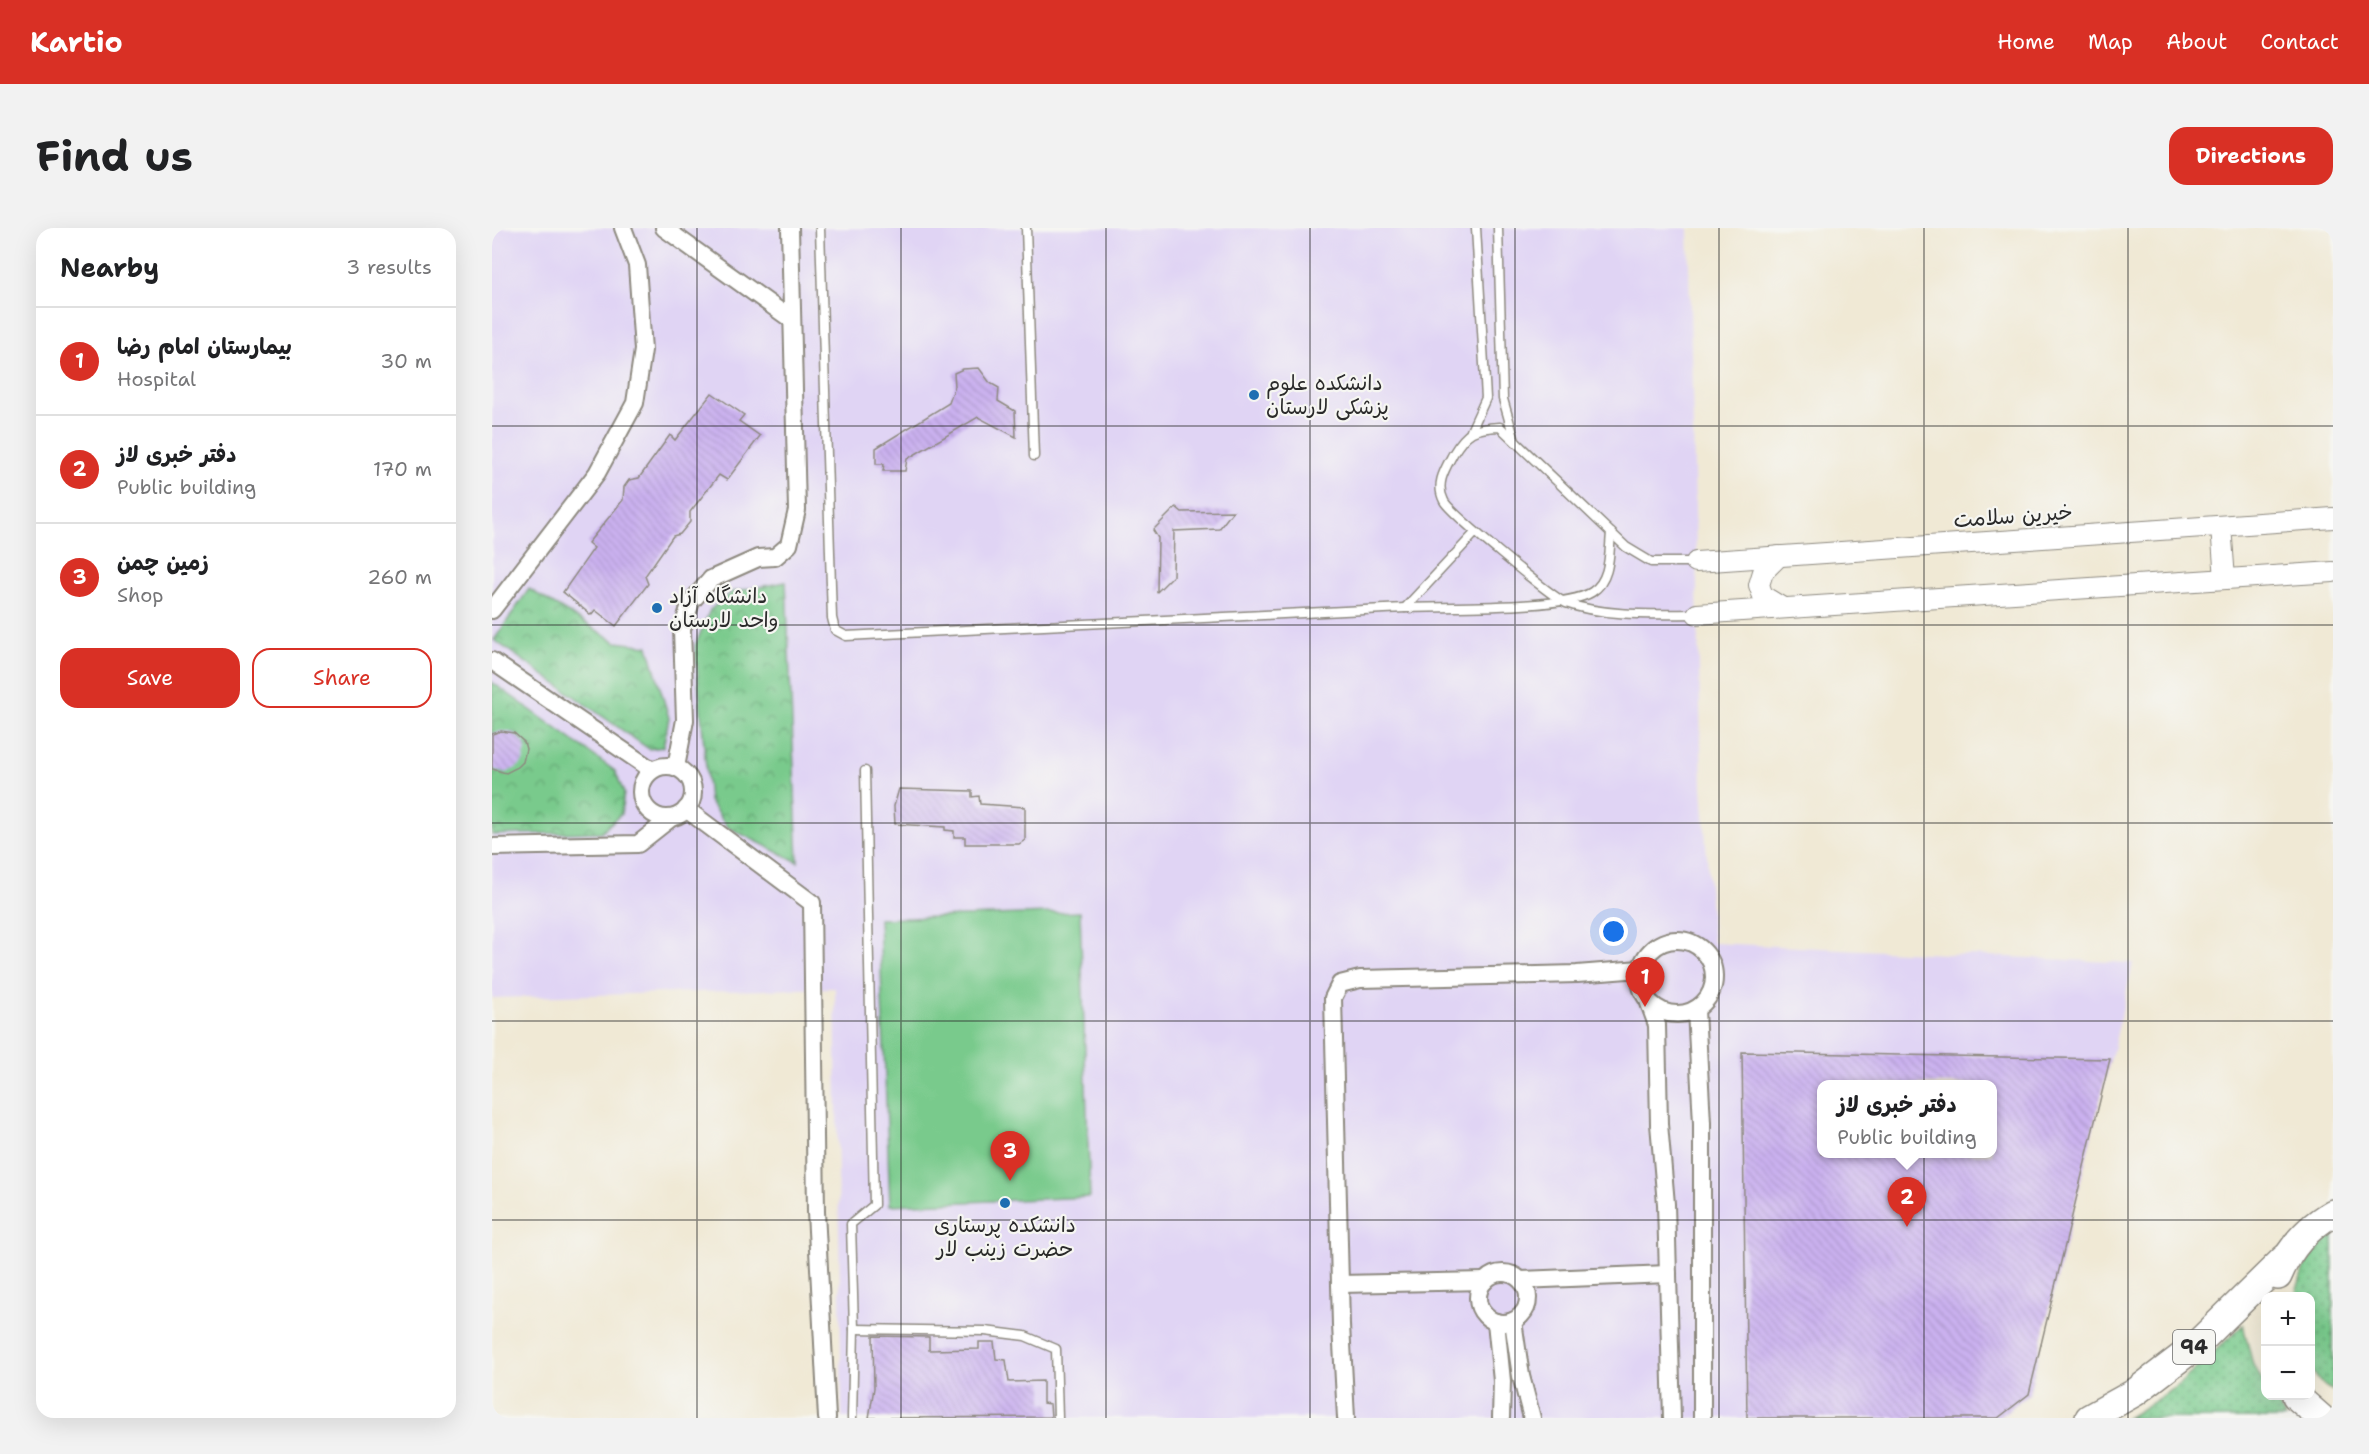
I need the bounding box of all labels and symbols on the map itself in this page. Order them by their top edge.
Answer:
place label: دانشکده علوم پزشکی لارستان [1266,369,1389,421]
marker: دانشکده علوم پزشکی لارستان [1247,388,1261,402]
street label: خیرین سلامت [1952,498,2074,534]
place label: دانشگاه آزاد واحد لارستان [669,582,778,634]
marker: دانشگاه آزاد واحد لارستان [650,601,664,615]
your location [1599,917,1628,946]
pin: 1 [1626,958,1664,1007]
pin: 3 [990,1132,1030,1181]
pin: 2 [1888,1178,1926,1227]
marker: دانشکده پرستاری حضرت زینب لار [998,1196,1012,1210]
place label: دانشکده پرستاری حضرت زینب لار [934,1211,1076,1263]
road number: 94 [2173,1330,2215,1364]

